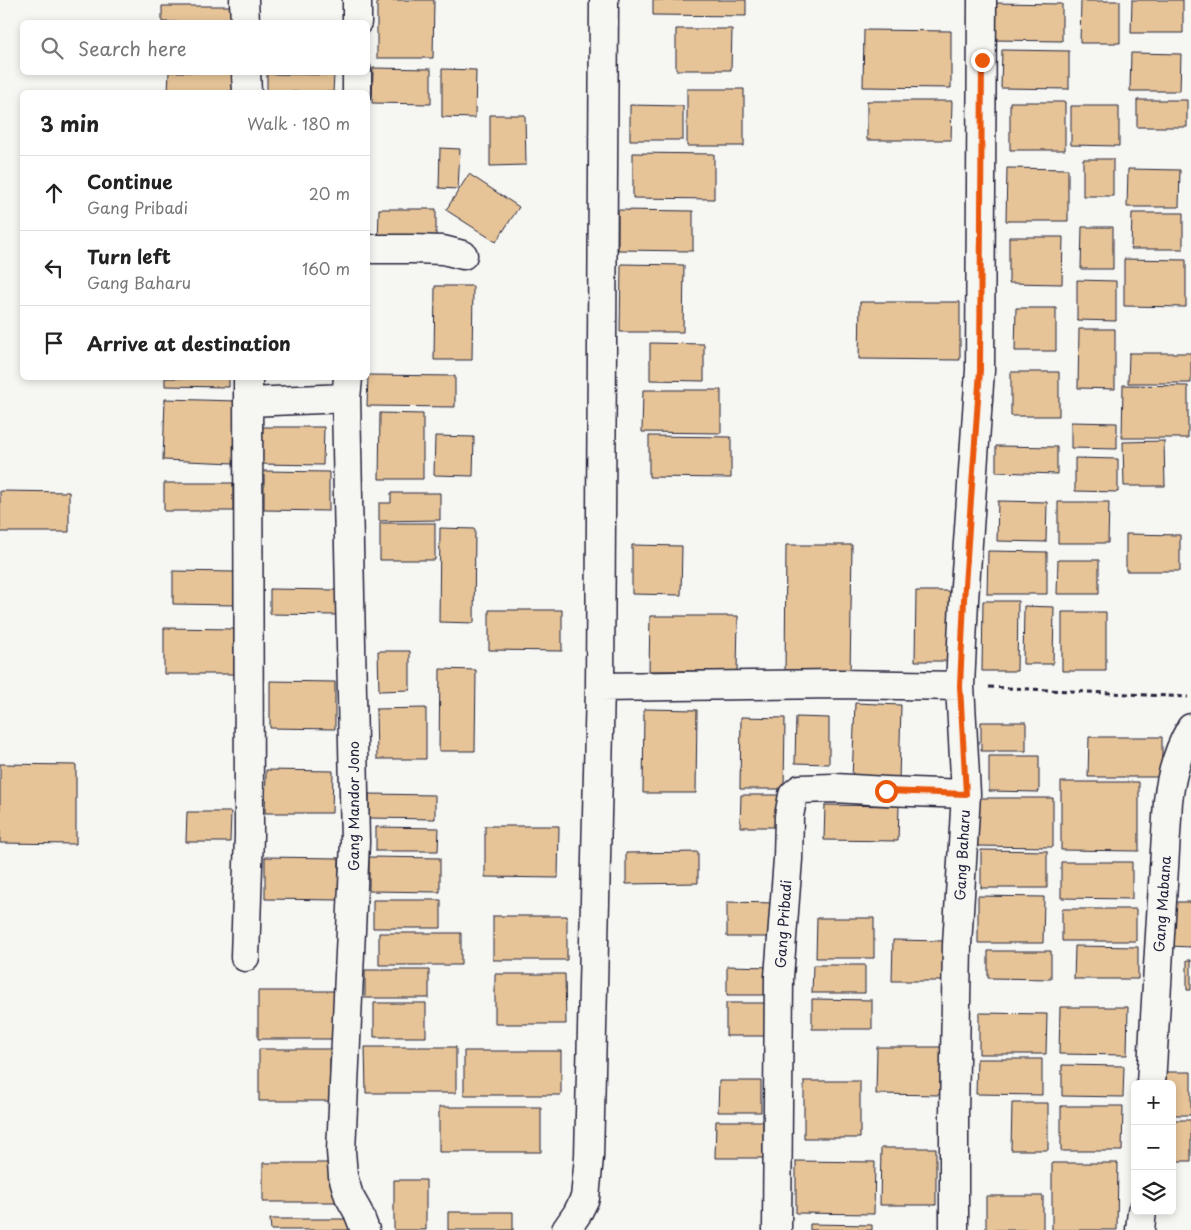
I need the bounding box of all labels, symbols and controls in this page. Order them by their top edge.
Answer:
search box [20,20,370,75]
icon: search [38,34,66,62]
text: Search here [78,34,187,62]
route end [971,49,994,72]
text: 3 min [40,107,99,139]
text: Walk · 180 m [247,111,350,135]
text: Continue [87,167,173,195]
icon: ahead [40,179,68,207]
text: 20 m [309,181,350,205]
text: Gang Pribadi [87,195,188,219]
text: Turn left [87,242,171,270]
icon: left [40,254,68,282]
text: 160 m [302,256,350,280]
text: Gang Baharu [87,270,191,294]
icon: arrive [40,329,68,357]
text: Arrive at destination [87,329,291,357]
street label: Gang Mandor Jono [343,741,364,871]
route start [875,780,898,803]
street label: Gang Baharu [949,809,975,901]
street label: Gang Mabana [1148,855,1176,953]
street label: Gang Pribadi [769,879,797,969]
map controls [1131,1080,1176,1215]
button: + [1131,1080,1176,1125]
button: − [1131,1125,1176,1170]
button: layers [1131,1170,1176,1215]

